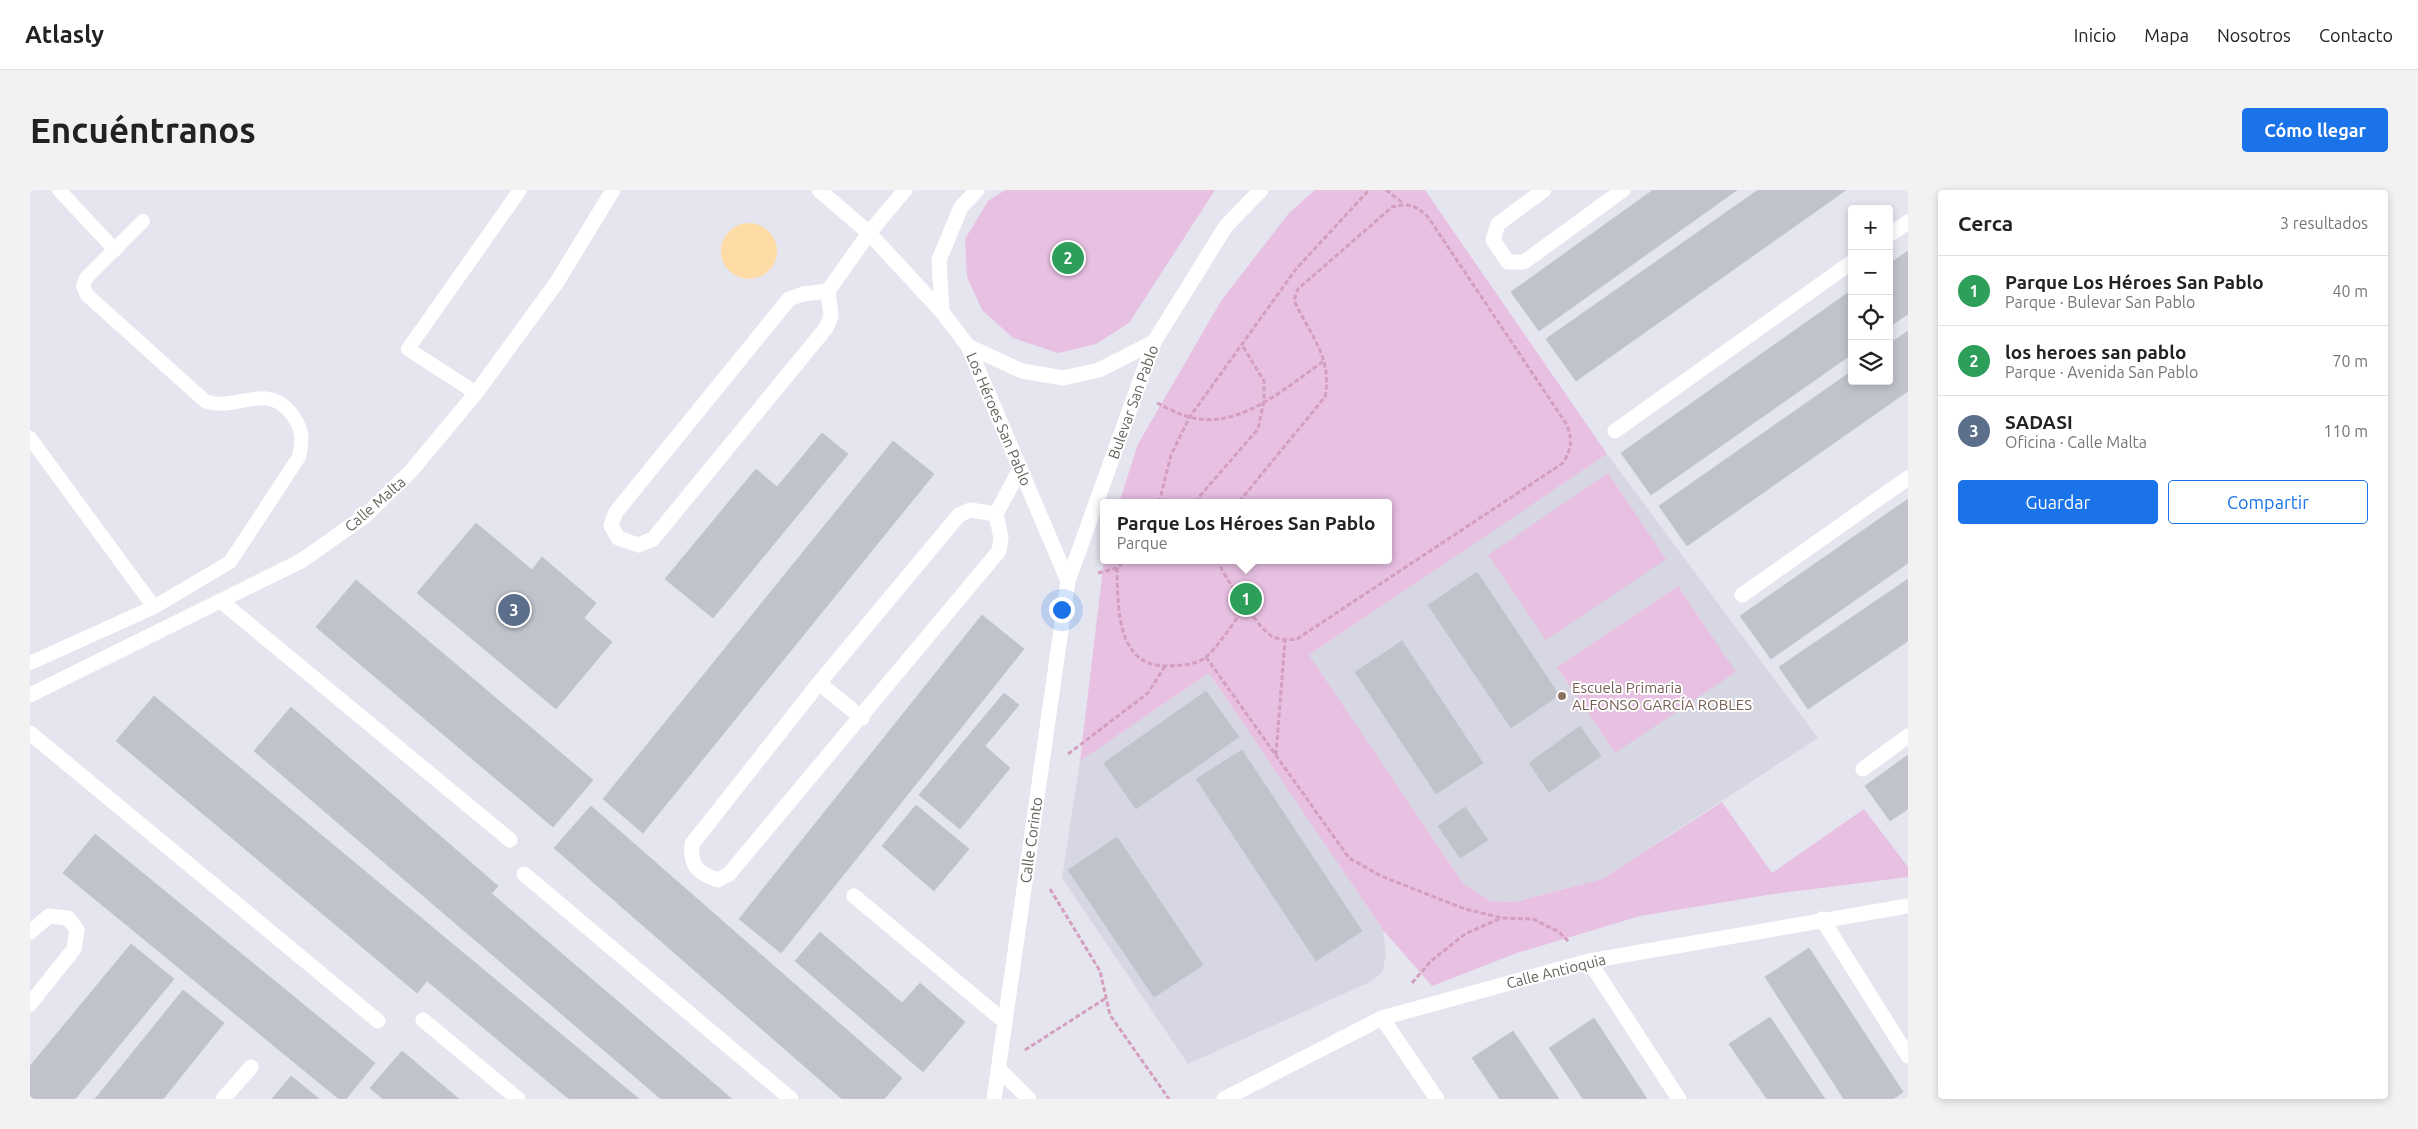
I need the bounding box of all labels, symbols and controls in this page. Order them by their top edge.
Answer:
text: Atlasly [25,21,104,48]
text: Inicio [2074,25,2116,45]
text: Mapa [2144,25,2189,45]
text: Nosotros [2217,25,2291,45]
text: Contacto [2319,25,2393,45]
button: Cómo llegar [2242,108,2388,152]
text: Encuéntranos [30,110,256,150]
map controls [1848,205,1893,385]
button: + [1848,205,1893,250]
text: Cerca [1958,211,2013,235]
text: 3 resultados [2280,214,2368,232]
pin: 2 [1052,239,1084,277]
button: − [1848,250,1893,295]
text: Parque Los Héroes San Pablo [2005,271,2264,293]
text: 1 [1969,282,1979,300]
text: 40 m [2332,282,2368,300]
text: Parque · Bulevar San Pablo [2005,293,2195,311]
button: locate [1848,295,1893,340]
button: layers [1848,340,1893,385]
text: los heroes san pablo [2005,341,2186,363]
street label: Bulevar San Pablo [1104,343,1162,461]
street label: Los Héroes San Pablo [963,350,1035,488]
text: 2 [1969,352,1979,370]
text: 70 m [2332,352,2368,370]
text: Parque · Avenida San Pablo [2005,363,2198,381]
text: SADASI [2005,411,2073,433]
text: 3 [1969,422,1979,440]
text: 110 m [2323,422,2368,440]
text: Oficina · Calle Malta [2005,433,2147,451]
street label: Calle Malta [341,473,409,535]
button: Guardar [1958,480,2158,524]
button: Compartir [2168,480,2368,524]
popup [1100,499,1392,564]
text: Parque Los Héroes San Pablo [1117,512,1375,534]
text: Parque [1117,534,1168,552]
pin: 1 [1230,580,1262,618]
pin: 3 [498,591,530,629]
your location [1049,597,1075,623]
place label: Escuela Primaria ALFONSO GARCÍA ROBLES [1572,679,1752,713]
marker: Escuela Primaria ALFONSO GARCÍA ROBLES [1556,690,1568,702]
street label: Calle Corinto [1017,796,1045,884]
street label: Calle Antioquia [1505,950,1607,992]

